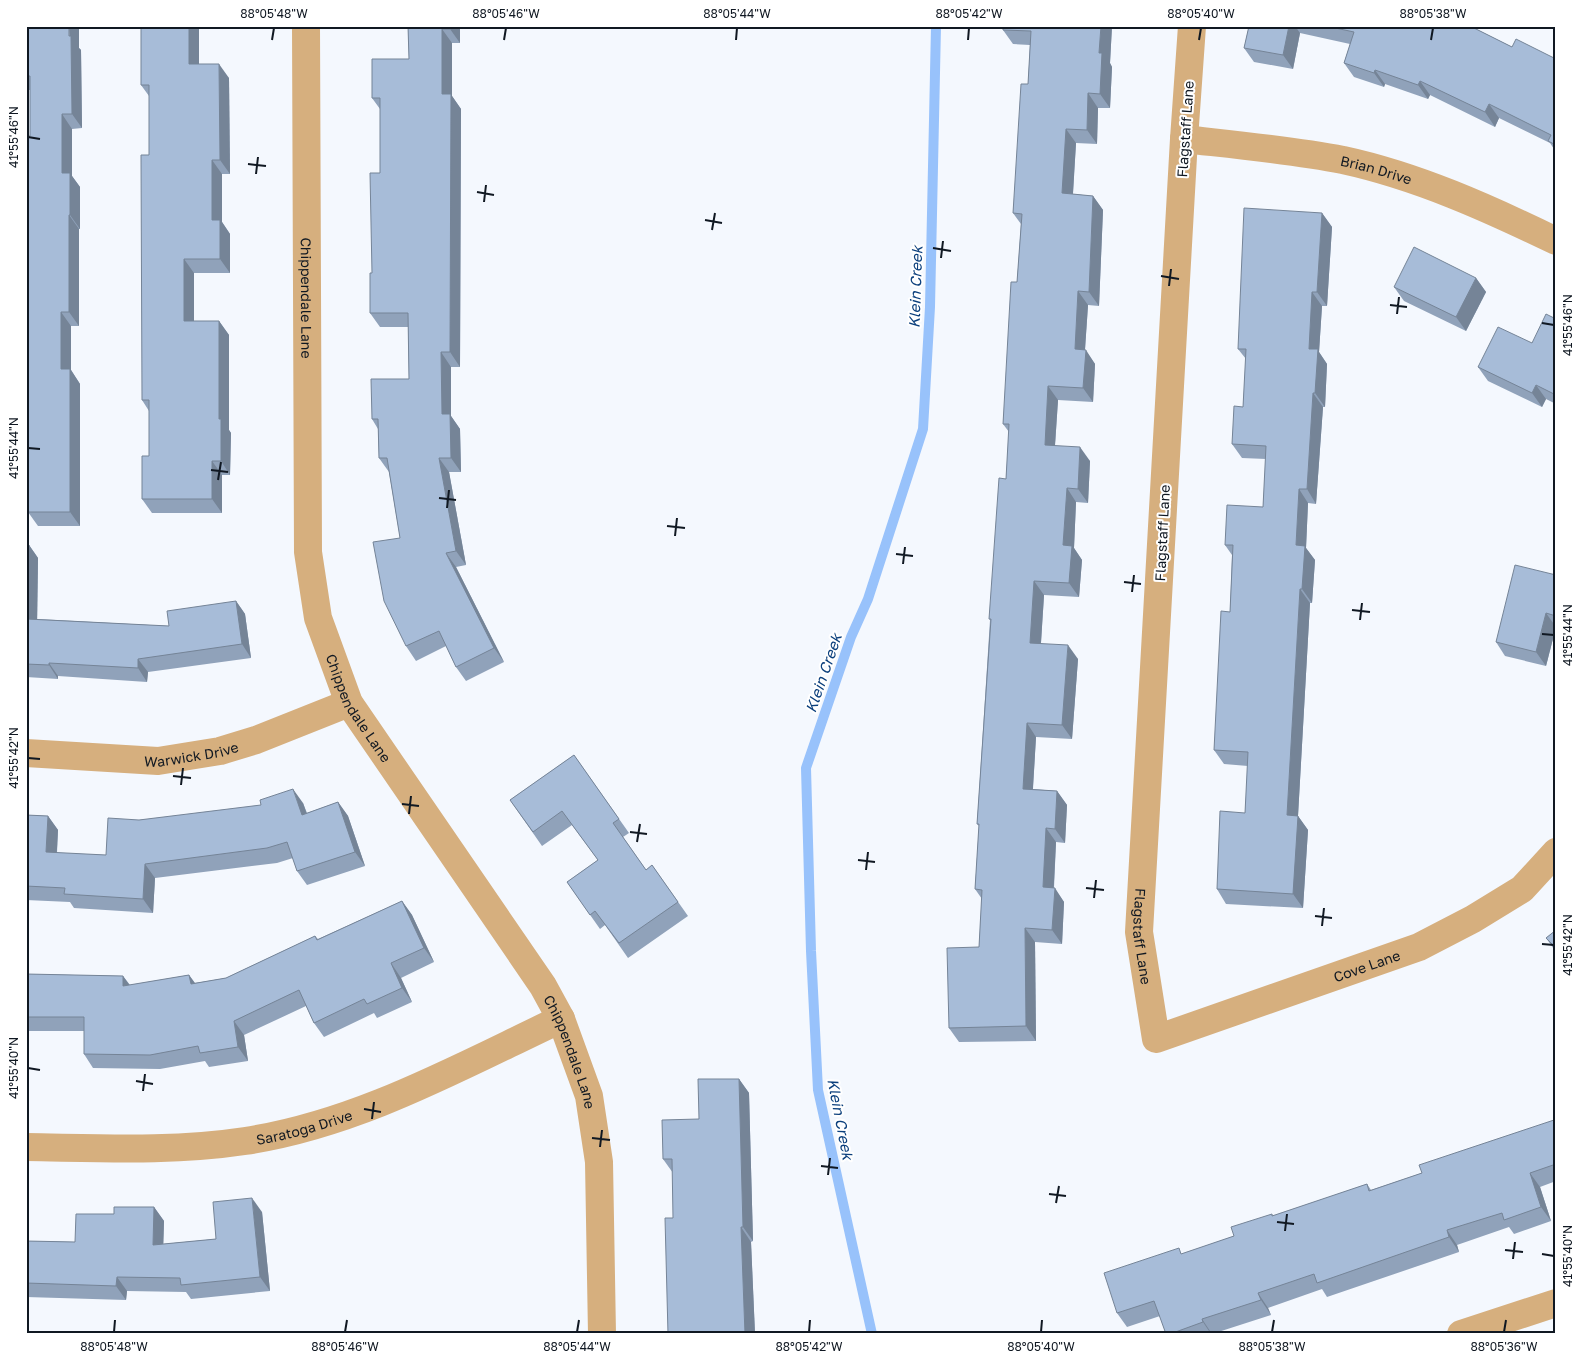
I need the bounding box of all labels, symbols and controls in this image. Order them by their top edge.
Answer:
text: 88°05'48"W [240,6,308,21]
text: 88°05'46"W [472,6,540,21]
text: 88°05'44"W [703,6,771,21]
text: 88°05'42"W [935,6,1003,21]
text: 88°05'40"W [1167,6,1235,21]
text: 88°05'38"W [1399,6,1467,21]
street label: Flagstaff Lane [1173,80,1197,178]
text: 41°55'46"N [6,106,21,168]
street label: Brian Drive [1339,151,1414,187]
street label: Chippendale Lane [298,237,316,359]
water label: Klein Creek [905,244,925,328]
text: 41°55'46"N [1560,294,1575,356]
text: 41°55'44"N [6,417,21,479]
street label: Flagstaff Lane [1151,484,1173,582]
text: 41°55'44"N [1560,604,1575,666]
water label: Klein Creek [801,630,845,715]
street label: Chippendale Lane [323,651,395,765]
text: 41°55'42"N [6,727,21,789]
street label: Warwick Drive [144,737,240,770]
street label: Flagstaff Lane [1130,888,1156,986]
text: 41°55'42"N [1560,914,1575,976]
street label: Cove Lane [1331,946,1402,985]
street label: Chippendale Lane [541,992,599,1110]
text: 41°55'40"N [6,1037,21,1099]
water label: Klein Creek [824,1077,858,1163]
street label: Saratoga Drive [255,1106,354,1148]
text: 41°55'40"N [1560,1225,1575,1287]
text: 88°05'48"W [80,1339,148,1354]
text: 88°05'46"W [311,1339,379,1354]
text: 88°05'44"W [543,1339,611,1354]
text: 88°05'42"W [775,1339,843,1354]
text: 88°05'40"W [1007,1339,1075,1354]
text: 88°05'38"W [1238,1339,1306,1354]
text: 88°05'36"W [1470,1339,1538,1354]

